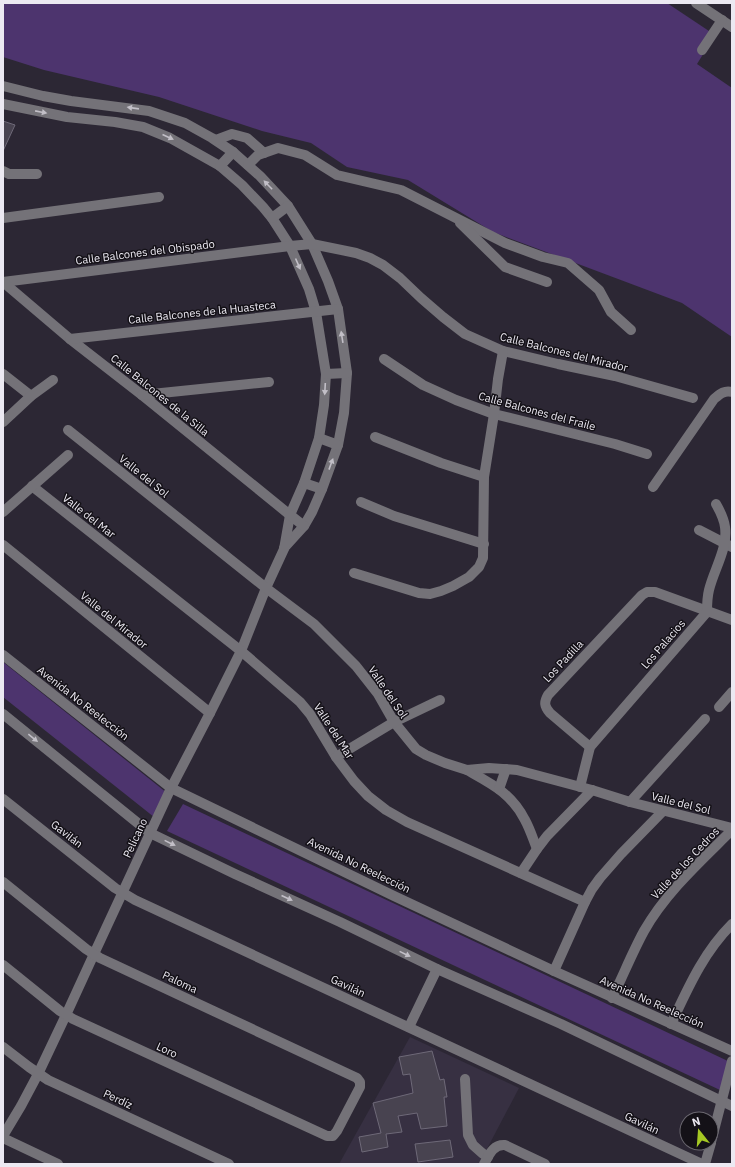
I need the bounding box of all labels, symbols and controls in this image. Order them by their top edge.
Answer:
one-way arrow [127,105,140,111]
one-way arrow [35,109,47,115]
one-way arrow [162,134,174,140]
one-way arrow [263,180,273,190]
street label: Calle Balcones del Obispado [75,237,215,267]
one-way arrow [295,258,301,269]
street label: Calle Balcones de la Huasteca [128,297,276,327]
street label: Calle Balcones del Mirador [499,329,629,375]
one-way arrow [339,331,345,343]
street label: Calle Balcones de la Silla [108,351,212,439]
one-way arrow [322,383,329,395]
street label: Calle Balcones del Fraile [477,389,597,433]
street label: Valle del Sol [116,452,172,500]
one-way arrow [329,458,335,470]
street label: Valle del Mar [60,491,118,541]
street label: Valle del Mirador [77,588,151,652]
street label: Los Palacios [638,617,688,671]
street label: Los Padilla [540,637,586,685]
street label: Avenida No Reelección [34,663,132,743]
street label: Valle del Sol [365,663,411,721]
street label: Valle del Mar [311,700,357,762]
one-way arrow [28,734,39,743]
street label: Valle del Sol [650,789,712,817]
street label: Pelícano [120,816,150,860]
street label: Gavilán [48,817,86,851]
street label: Valle de los Cedros [648,824,722,902]
street label: Avenida No Reelección [305,834,413,896]
one-way arrow [164,840,175,846]
one-way arrow [282,895,293,901]
one-way arrow [399,950,410,957]
street label: Paloma [160,968,200,996]
street label: Gavilán [328,972,368,1000]
street label: Avenida No Reelección [598,973,706,1031]
street label: Loro [154,1039,180,1061]
street label: Perdíz [101,1086,135,1112]
street label: Gavilán [622,1109,662,1137]
north arrow [679,1111,719,1151]
text: N [690,1114,702,1129]

